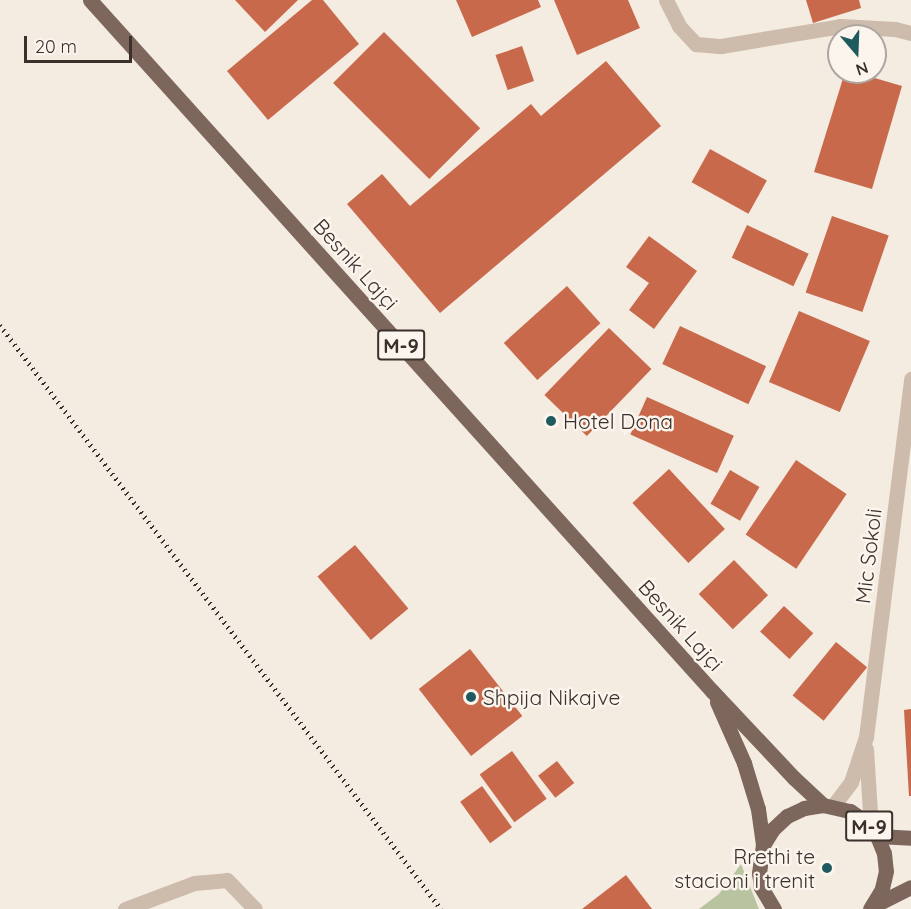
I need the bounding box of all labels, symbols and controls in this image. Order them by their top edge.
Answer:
scale bar [27,24,135,62]
north arrow [827,24,887,84]
text: 20 m [35,35,77,58]
text: N [853,58,871,80]
street label: Besnik Lajçi [309,213,403,315]
road number: M-9 [377,328,425,362]
place label: Hotel Dona [563,408,673,434]
marker: Hotel Dona [544,414,558,428]
street label: Mic Sokoli [850,507,886,605]
street label: Besnik Lajçi [634,574,728,676]
place label: Shpija Nikajve [483,684,620,710]
marker: Shpija Nikajve [464,690,478,704]
road number: M-9 [845,809,893,843]
place label: Rrethi te stacioni i trenit [674,843,815,893]
marker: Rrethi te stacioni i trenit [820,861,834,875]

